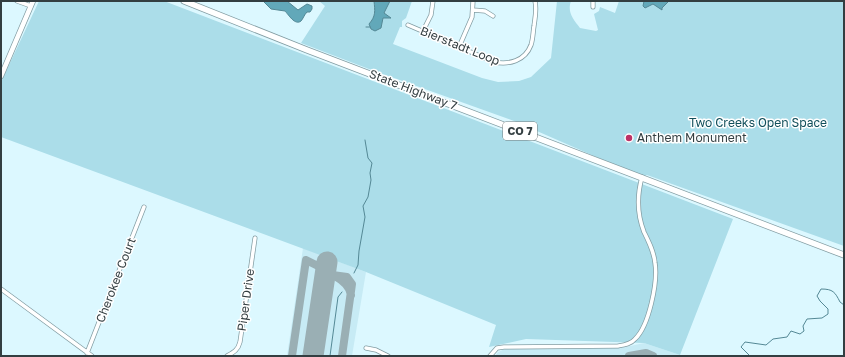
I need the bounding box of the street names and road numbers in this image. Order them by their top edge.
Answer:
street label: Bierstadt Loop [418,23,502,68]
street label: State Highway 7 [367,66,459,113]
road number: CO 7 [503,122,537,140]
street label: Cherokee Court [92,235,139,325]
street label: Piper Drive [234,268,257,332]

